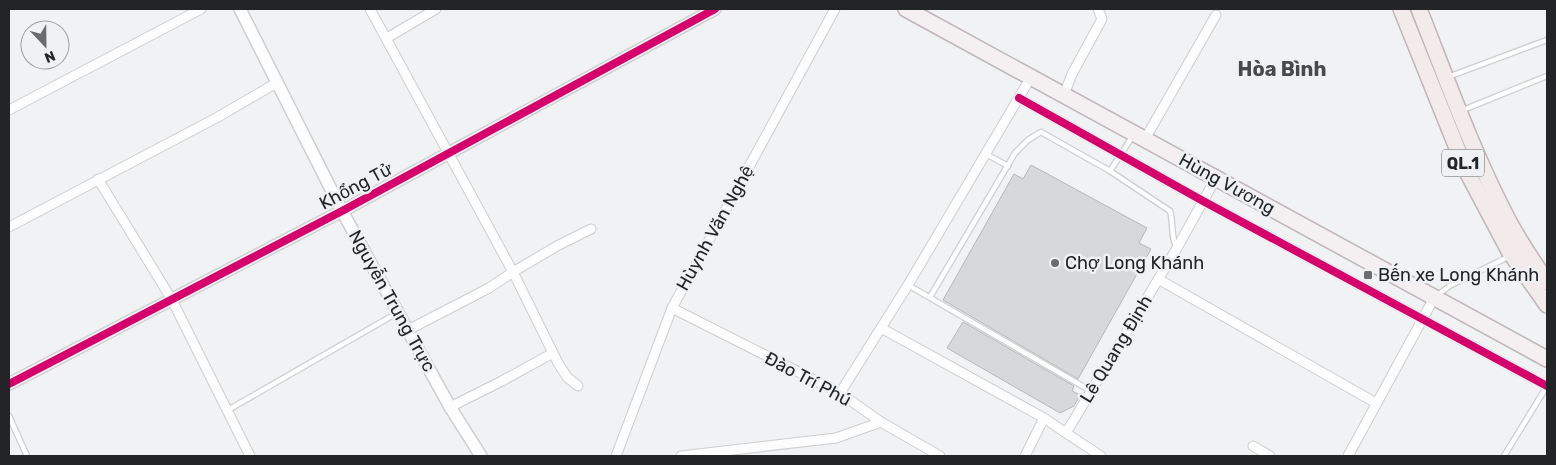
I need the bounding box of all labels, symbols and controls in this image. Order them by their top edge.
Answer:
north arrow [20,20,70,70]
text: N [42,47,58,66]
district label: Hòa Bình [1238,57,1326,81]
street label: Hùng Vương [1175,149,1279,219]
road number: QL.1 [1442,150,1484,177]
street label: Khổng Tử [316,158,396,214]
street label: Hùynh Văn Nghệ [672,162,758,294]
street label: Nguyễn Trung Trực [344,226,441,376]
place label: Chợ Long Khánh [1065,252,1204,274]
marker: Chợ Long Khánh [1049,257,1061,269]
place label: Bến xe Long Khánh [1378,263,1539,286]
marker: Bến xe Long Khánh [1362,269,1374,281]
street label: Lê Quang Định [1075,291,1157,407]
street label: Đào Trí Phú [761,347,855,411]

